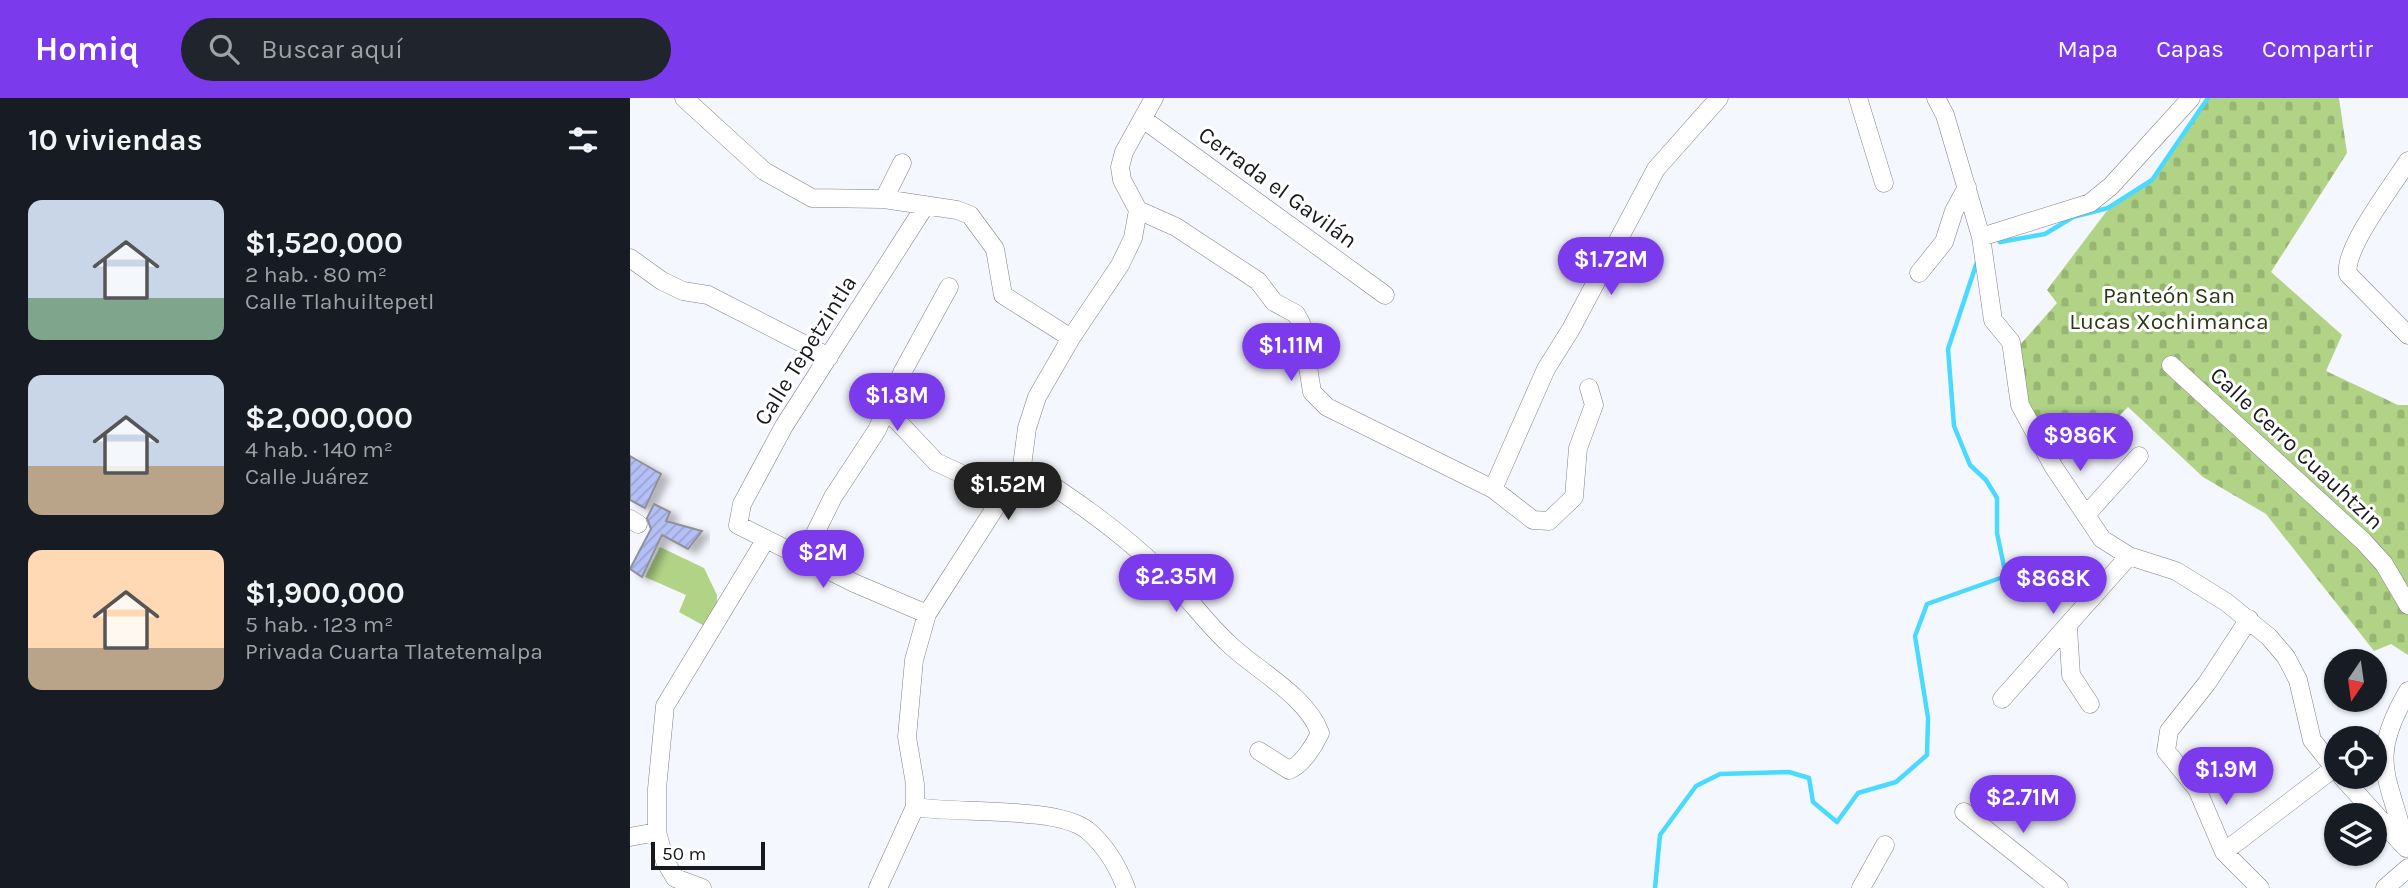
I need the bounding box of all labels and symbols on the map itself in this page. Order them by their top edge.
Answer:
street label: Cerrada el Gavilán [1193,121,1362,254]
pin: $1.72M [1554,238,1668,297]
street label: Calle Tepetzintla [748,270,862,430]
park label: Panteón San Lucas Xochimanca [2069,282,2269,335]
pin: $1.11M [1234,324,1348,383]
street label: Calle Cerro Cuauhtzin [2205,361,2389,535]
pin: $1.8M [848,374,946,433]
pin: $986K [2031,414,2129,473]
pin: $1.52M [951,462,1065,522]
pin: $2M [789,531,857,590]
pin: $2.35M [1119,554,1233,614]
pin: $868K [2004,556,2102,616]
north arrow [2324,649,2387,712]
pin: $1.9M [2177,748,2275,807]
pin: $2.71M [1966,776,2080,835]
scale bar [651,839,765,871]

